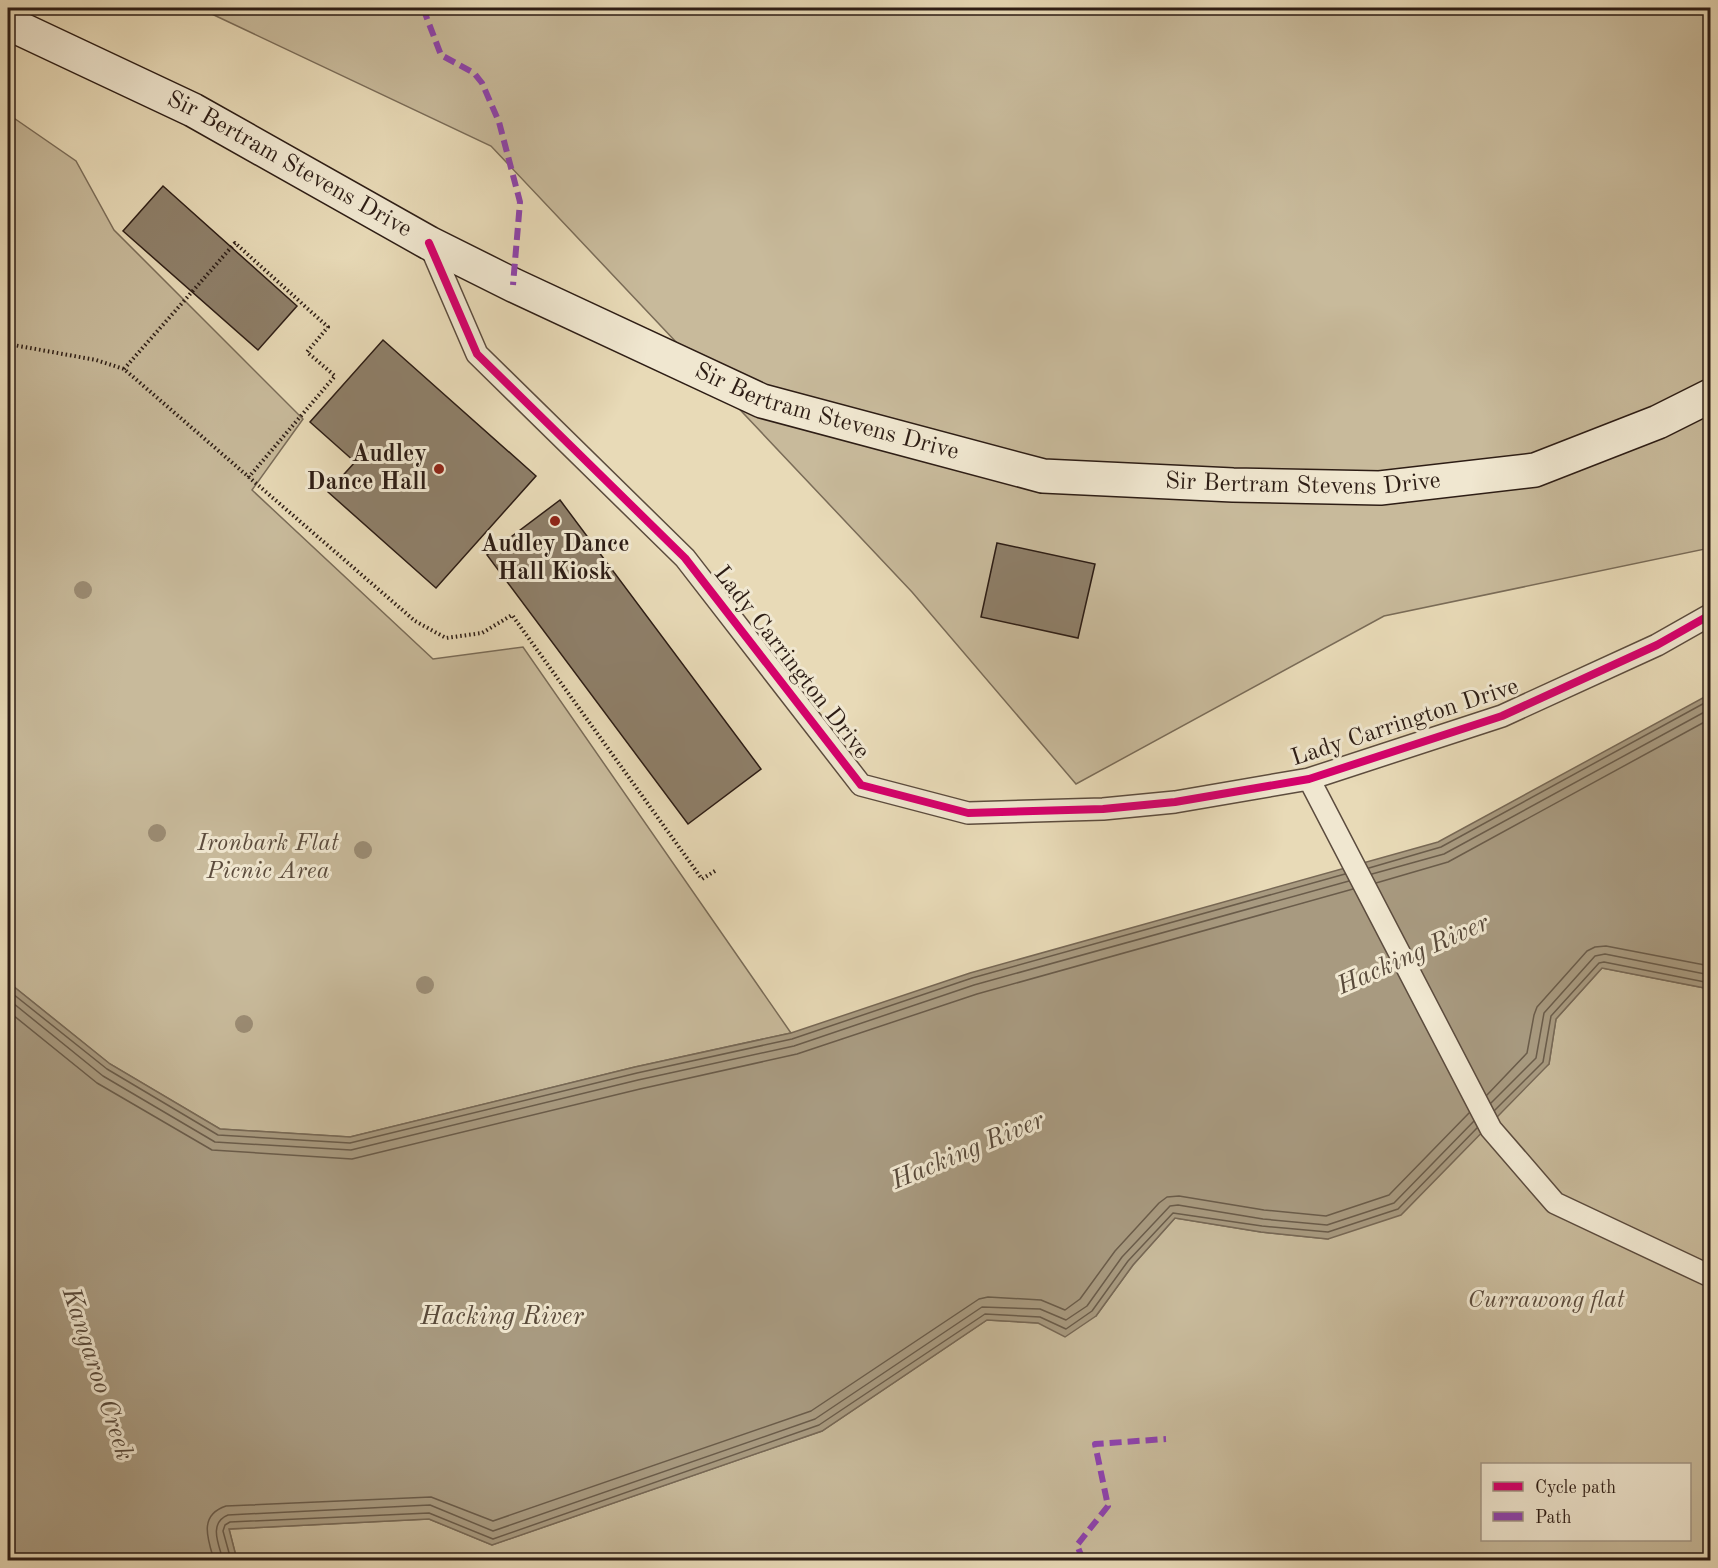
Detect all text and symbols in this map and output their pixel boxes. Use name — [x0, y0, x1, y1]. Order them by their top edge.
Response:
street label: Sir Bertram Stevens Drive — [163, 87, 415, 243]
street label: Sir Bertram Stevens Drive — [691, 359, 961, 465]
place label: Audley Dance Hall — [307, 443, 427, 495]
marker: Audley Dance Hall — [432, 462, 446, 476]
street label: Sir Bertram Stevens Drive — [1164, 469, 1442, 500]
marker: Audley Dance Hall Kiosk — [548, 514, 562, 528]
place label: Audley Dance Hall Kiosk — [480, 533, 630, 585]
street label: Lady Carrington Drive — [708, 562, 874, 764]
street label: Lady Carrington Drive — [1288, 675, 1522, 771]
park label: Ironbark Flat Picnic Area — [196, 832, 339, 884]
water label: Hacking River — [1332, 910, 1494, 1001]
water label: Hacking River — [887, 1107, 1049, 1195]
water label: Kangaroo Creek — [57, 1283, 137, 1464]
park label: Currawong flat — [1467, 1289, 1625, 1313]
water label: Hacking River — [419, 1304, 584, 1330]
legend — [1481, 1463, 1691, 1541]
text: Cycle path — [1535, 1479, 1616, 1497]
text: Path — [1535, 1509, 1572, 1527]

